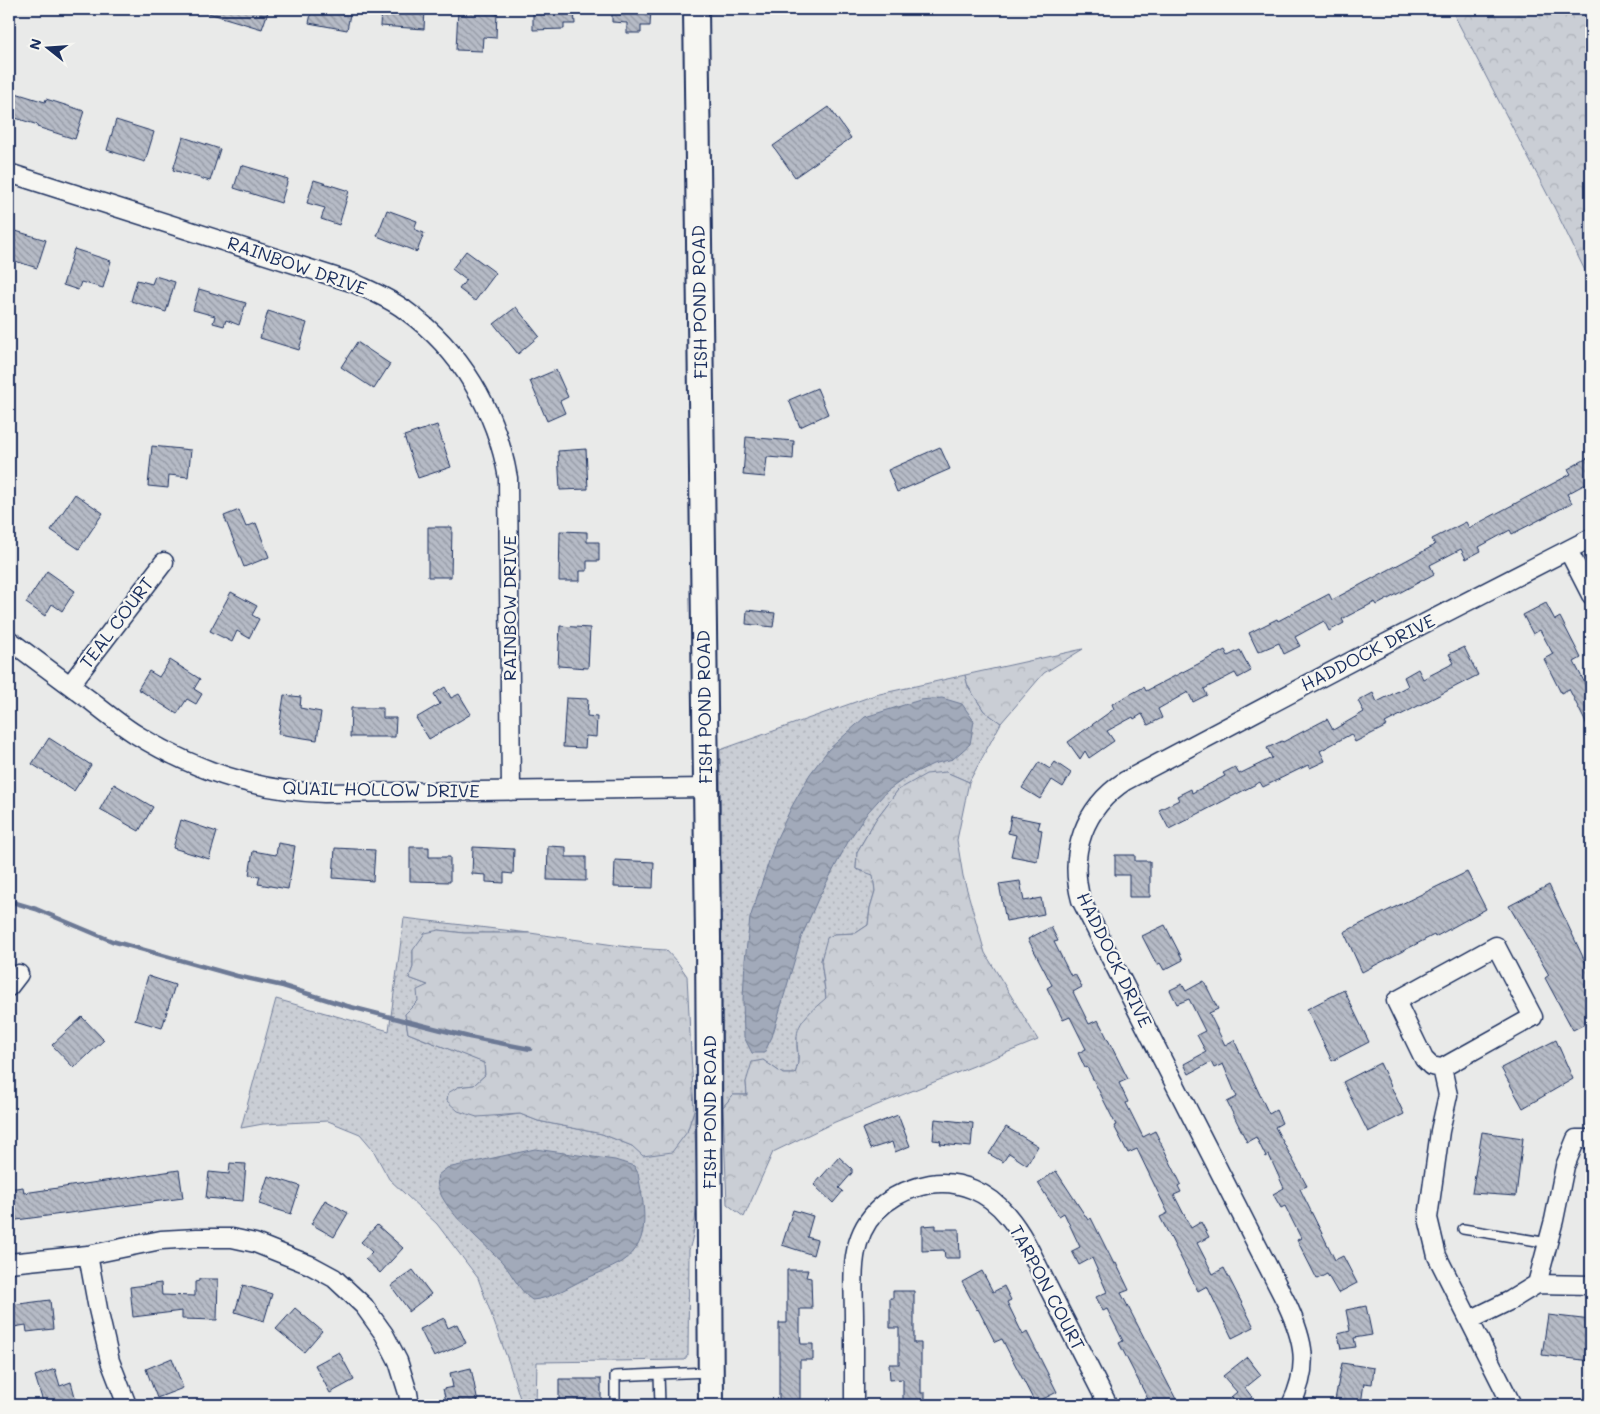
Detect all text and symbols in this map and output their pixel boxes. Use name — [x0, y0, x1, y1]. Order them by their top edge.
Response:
north arrow — [22, 22, 72, 72]
text: N — [24, 36, 46, 52]
street label: FISH POND ROAD — [686, 225, 712, 379]
street label: RAINBOW DRIVE — [224, 230, 370, 300]
street label: RAINBOW DRIVE — [497, 535, 521, 681]
street label: TEAL COURT — [74, 572, 158, 673]
street label: HADDOCK DRIVE — [1296, 608, 1439, 696]
street label: FISH POND ROAD — [691, 630, 717, 784]
street label: QUAIL HOLLOW DRIVE — [282, 775, 480, 803]
street label: HADDOCK DRIVE — [1072, 888, 1158, 1031]
street label: FISH POND ROAD — [697, 1035, 721, 1189]
street label: TARPON COURT — [1005, 1221, 1091, 1355]

